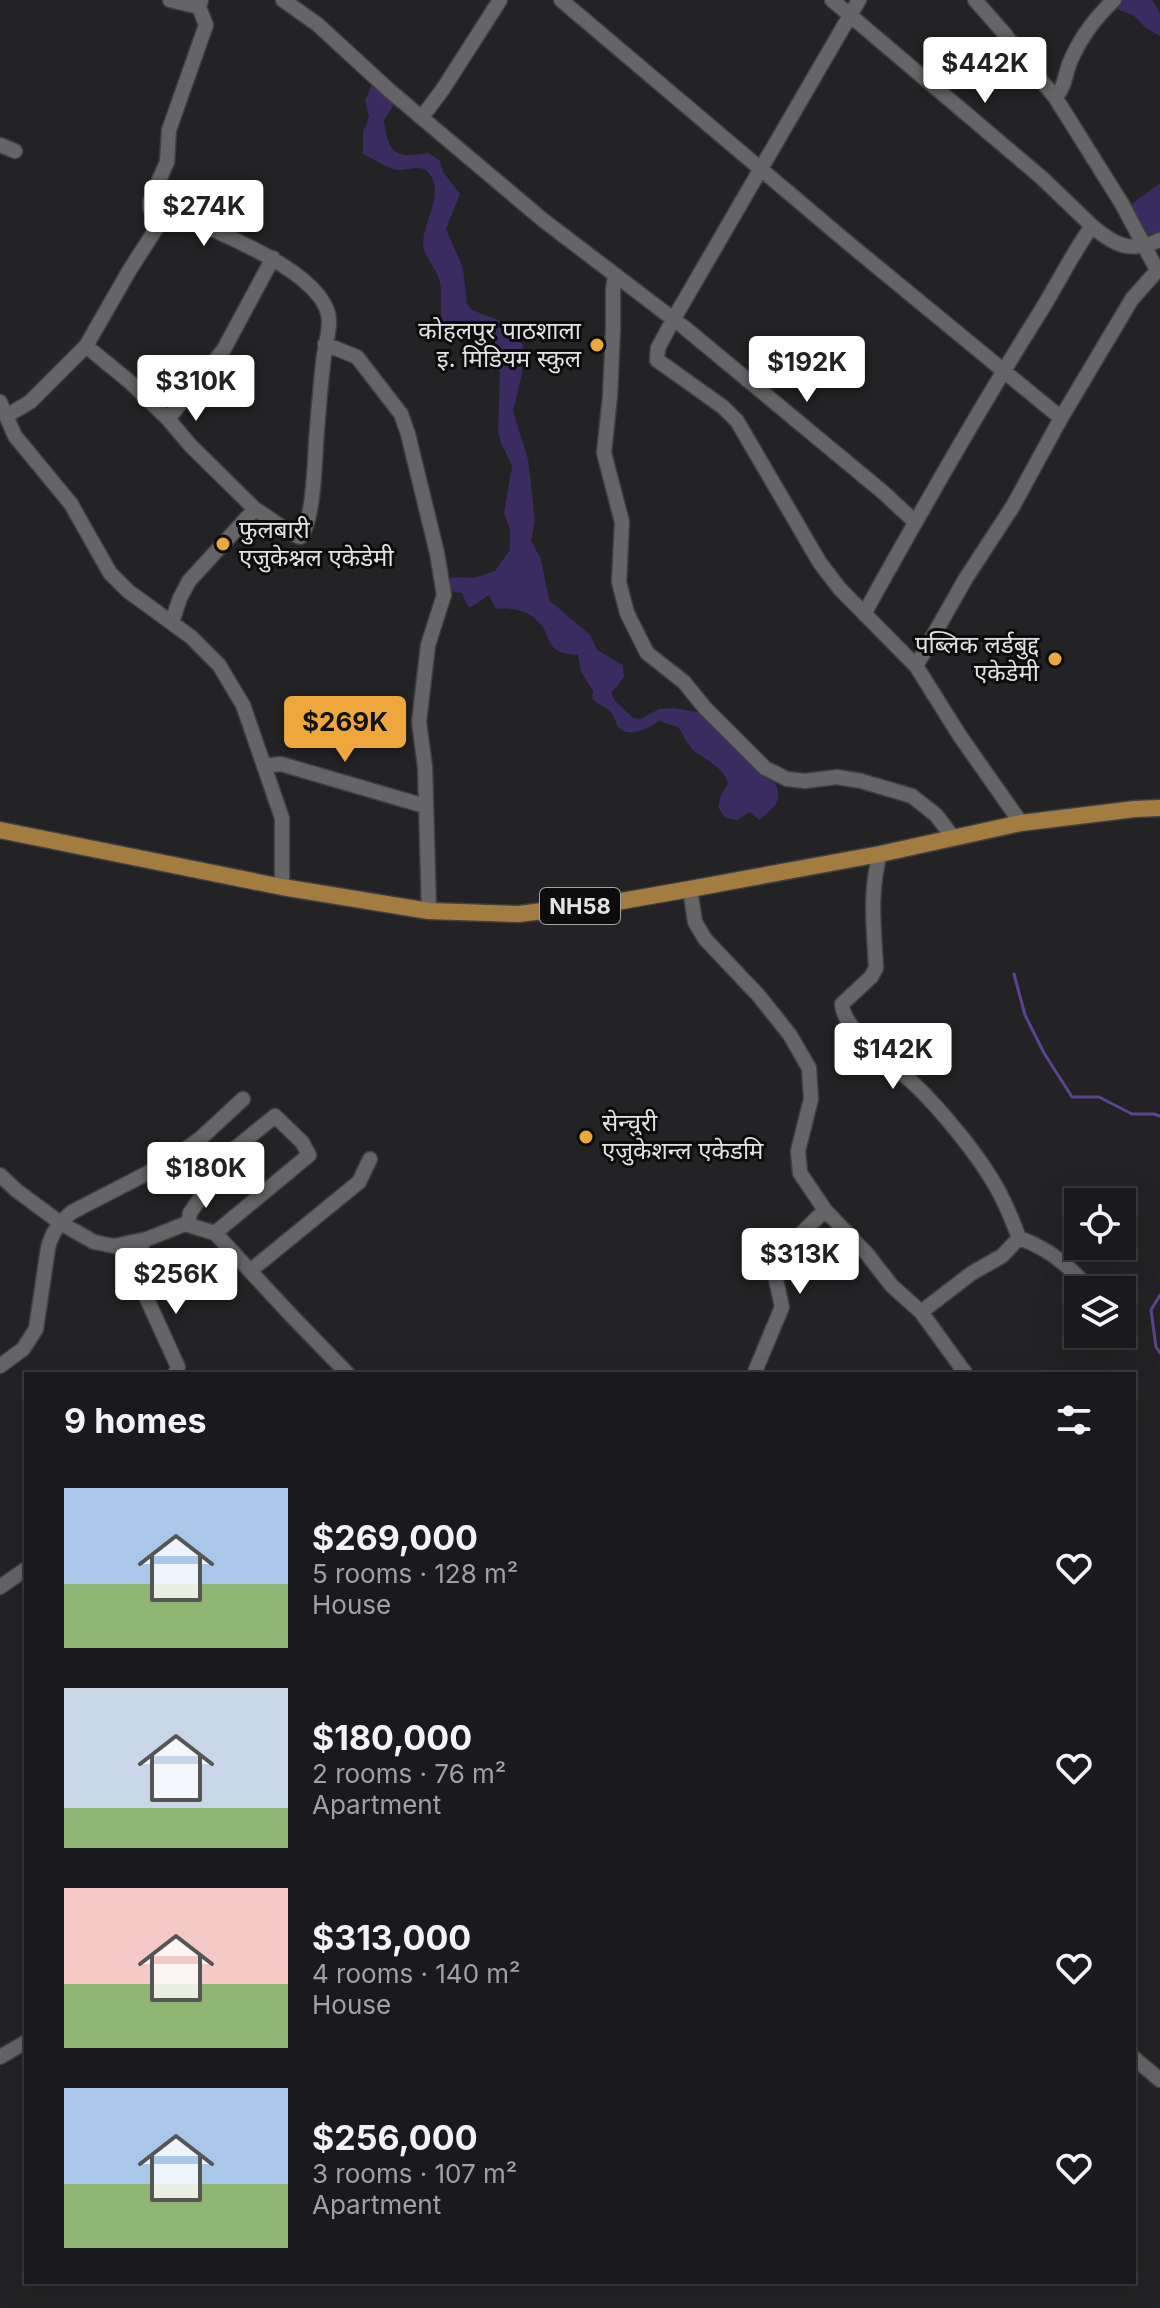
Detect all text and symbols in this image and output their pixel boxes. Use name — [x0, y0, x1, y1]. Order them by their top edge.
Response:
pin: $442K — [929, 37, 1041, 105]
text: $442K — [941, 47, 1029, 78]
pin: $274K — [148, 180, 260, 248]
text: $274K — [162, 190, 246, 221]
place label: कोहलपुर पाठशाला इ. मिडियम स्कुल — [418, 316, 582, 374]
marker: कोहलपुर पाठशाला इ. मिडियम स्कुल — [588, 336, 606, 354]
pin: $192K — [751, 336, 863, 404]
text: $192K — [767, 346, 847, 377]
pin: $310K — [140, 355, 252, 423]
text: $310K — [155, 365, 237, 396]
place label: फुलबारी एजुकेश्नल एकेडेमी — [239, 515, 394, 573]
marker: फुलबारी एजुकेश्नल एकेडेमी — [214, 535, 232, 553]
place label: पब्लिक लर्डबुद्द एकेडेमी — [915, 630, 1040, 687]
marker: पब्लिक लर्डबुद्द एकेडेमी — [1046, 650, 1064, 668]
pin: $269K — [289, 696, 401, 764]
text: $269K — [302, 706, 388, 737]
road number: NH58 — [540, 888, 620, 924]
pin: $142K — [837, 1023, 949, 1091]
text: $142K — [853, 1033, 933, 1064]
place label: सेन्चुरी एजुकेशन्ल एकेडमि — [602, 1108, 764, 1166]
marker: सेन्चुरी एजुकेशन्ल एकेडमि — [577, 1128, 595, 1146]
pin: $180K — [150, 1142, 262, 1210]
text: $180K — [165, 1152, 247, 1183]
map controls — [1064, 1188, 1136, 1348]
button: locate — [1064, 1188, 1136, 1260]
pin: $313K — [744, 1228, 856, 1296]
text: $313K — [760, 1238, 840, 1269]
pin: $256K — [120, 1248, 232, 1316]
text: $256K — [133, 1258, 219, 1289]
button: layers — [1064, 1276, 1136, 1348]
icon: filters — [1052, 1398, 1096, 1442]
text: 9 homes — [64, 1400, 206, 1441]
text: $269,000 — [312, 1517, 478, 1558]
icon: home — [128, 1520, 224, 1616]
icon: heart — [1052, 1546, 1096, 1590]
text: 5 rooms · 128 m² — [312, 1558, 518, 1589]
text: House — [312, 1589, 391, 1620]
text: $180,000 — [312, 1717, 472, 1758]
icon: home — [128, 1720, 224, 1816]
icon: heart — [1052, 1746, 1096, 1790]
text: 2 rooms · 76 m² — [312, 1758, 506, 1789]
text: Apartment — [312, 1789, 441, 1820]
text: $313,000 — [312, 1917, 471, 1958]
icon: home — [128, 1920, 224, 2016]
icon: heart — [1052, 1946, 1096, 1990]
text: 4 rooms · 140 m² — [312, 1958, 521, 1989]
text: House — [312, 1989, 391, 2020]
text: $256,000 — [312, 2117, 478, 2158]
icon: home — [128, 2120, 224, 2216]
icon: heart — [1052, 2146, 1096, 2190]
text: 3 rooms · 107 m² — [312, 2158, 517, 2189]
text: Apartment — [312, 2189, 441, 2220]

